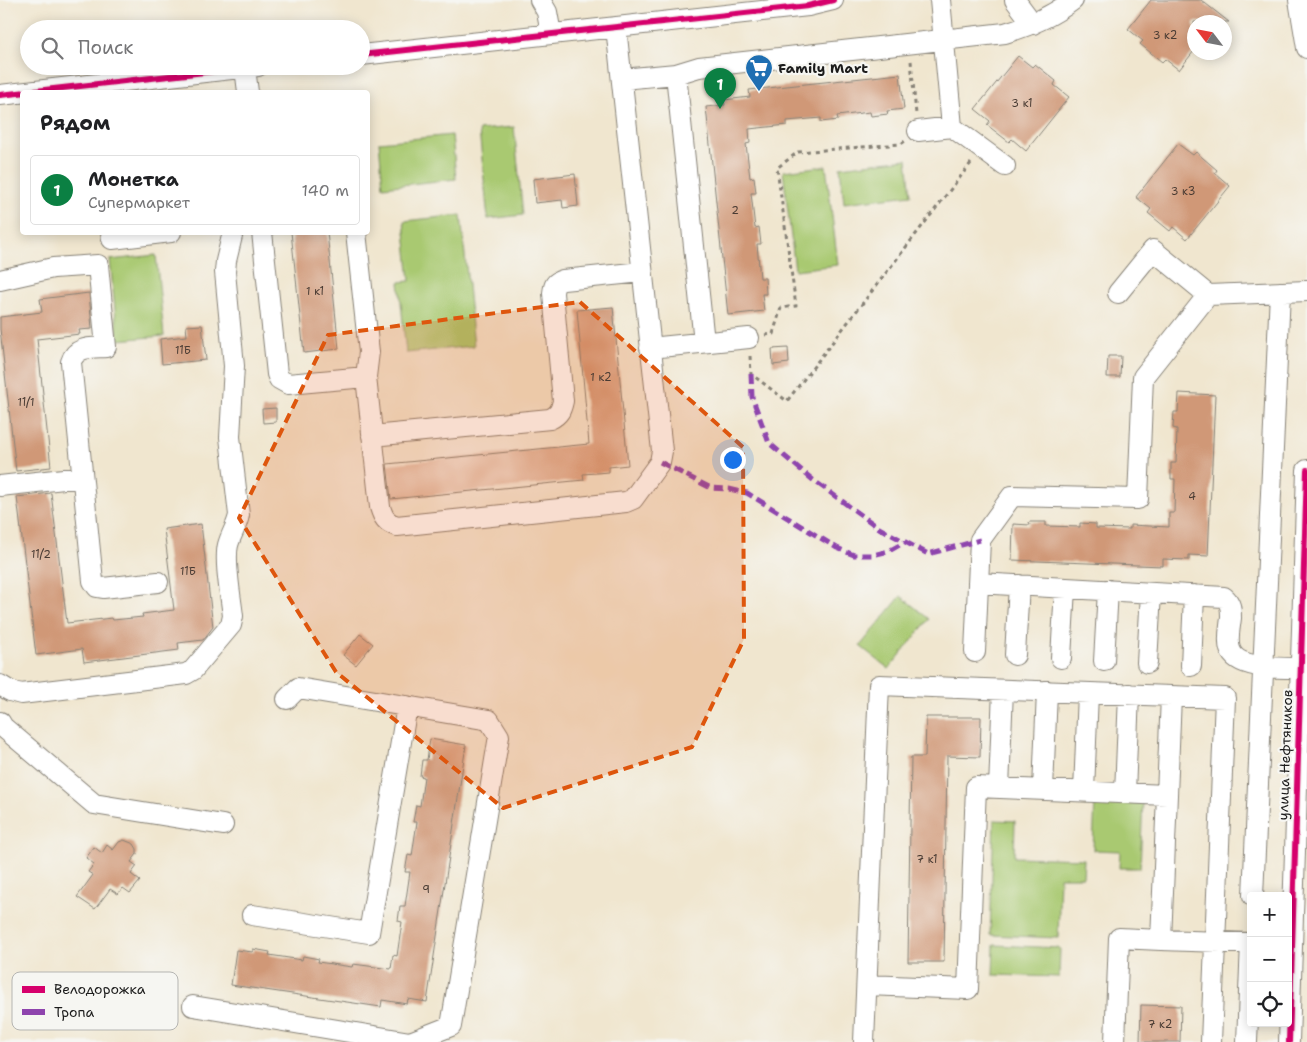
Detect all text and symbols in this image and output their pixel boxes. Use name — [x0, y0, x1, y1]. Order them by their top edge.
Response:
north arrow — [1187, 15, 1232, 60]
search box — [20, 20, 370, 75]
house number: 3 к2 — [1153, 28, 1177, 43]
icon: search — [38, 34, 66, 62]
text: Поиск — [78, 35, 133, 60]
supermarket icon: Family Mart — [744, 53, 774, 92]
place label: Family Mart — [778, 59, 868, 77]
pin: 1 — [704, 68, 736, 109]
house number: 3 к1 — [1011, 96, 1033, 111]
text: Рядом — [40, 109, 110, 137]
text: Монетка — [88, 167, 179, 192]
text: 1 — [53, 180, 61, 201]
text: 140 m — [302, 180, 349, 201]
house number: 3 к3 — [1171, 184, 1195, 199]
text: Супермаркет — [88, 192, 190, 213]
house number: 2 — [731, 203, 739, 218]
house number: 1 к1 — [306, 284, 324, 299]
house number: 11Б — [175, 343, 191, 358]
house number: 1 к2 — [590, 370, 612, 385]
house number: 11/1 — [18, 395, 35, 410]
your location — [720, 447, 746, 473]
house number: 4 — [1188, 489, 1196, 504]
house number: 11/2 — [31, 547, 51, 562]
house number: 11Б — [180, 564, 196, 579]
street label: улица Нефтяников — [1274, 689, 1296, 821]
house number: 7 к1 — [916, 852, 938, 867]
house number: 9 — [422, 882, 430, 897]
map controls — [1247, 892, 1292, 1027]
button: + — [1247, 892, 1292, 937]
button: − — [1247, 937, 1292, 982]
legend — [12, 972, 178, 1030]
text: Велодорожка — [54, 980, 146, 998]
button: locate — [1247, 982, 1292, 1027]
text: Тропа — [54, 1003, 95, 1021]
house number: 7 к2 — [1148, 1017, 1172, 1032]

